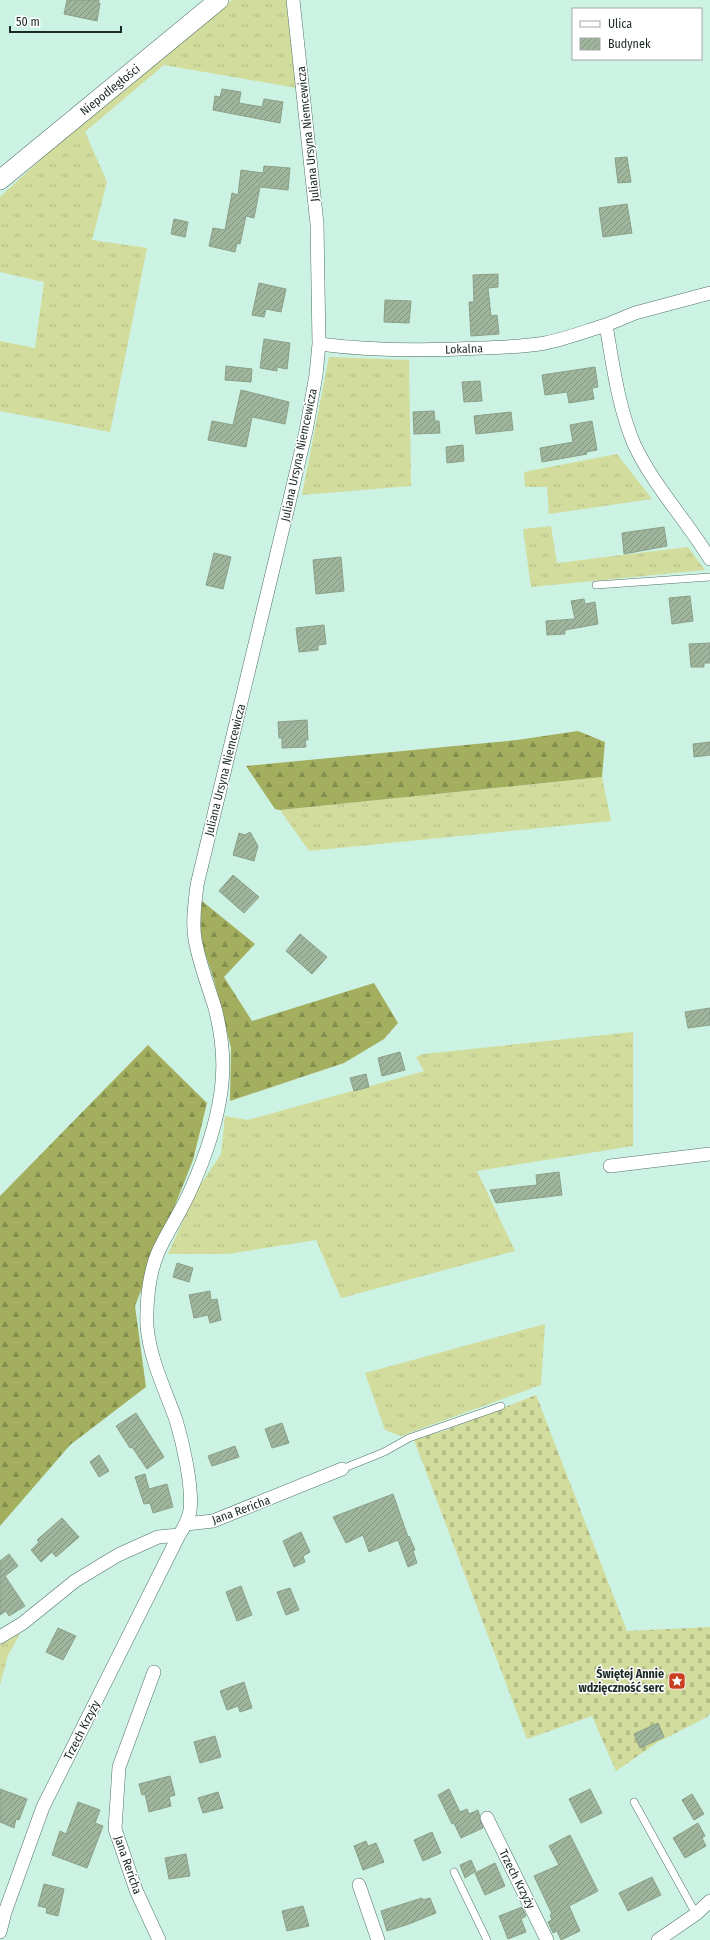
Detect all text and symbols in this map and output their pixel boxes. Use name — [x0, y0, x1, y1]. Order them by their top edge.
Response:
scale bar — [10, 8, 121, 34]
legend — [572, 8, 702, 60]
text: 50 m — [16, 15, 40, 29]
text: Ulica — [608, 17, 632, 31]
text: Budynek — [608, 37, 651, 51]
street label: Niepodległości — [77, 62, 143, 118]
street label: Juliana Ursyna Niemcewicza — [294, 66, 322, 202]
street label: Lokalna — [445, 341, 483, 357]
street label: Juliana Ursyna Niemcewicza — [278, 387, 320, 523]
street label: Juliana Ursyna Niemcewicza — [202, 702, 248, 838]
street label: Jana Rericha — [210, 1493, 272, 1527]
place label: Świętej Annie wdzięczność serc — [578, 1665, 665, 1695]
place icon: Świętej Annie wdzięczność serc — [667, 1671, 687, 1691]
street label: Trzech Krzyży — [61, 1697, 103, 1762]
street label: Jana Rericha — [111, 1834, 145, 1896]
street label: Trzech Krzyży — [496, 1847, 538, 1912]

